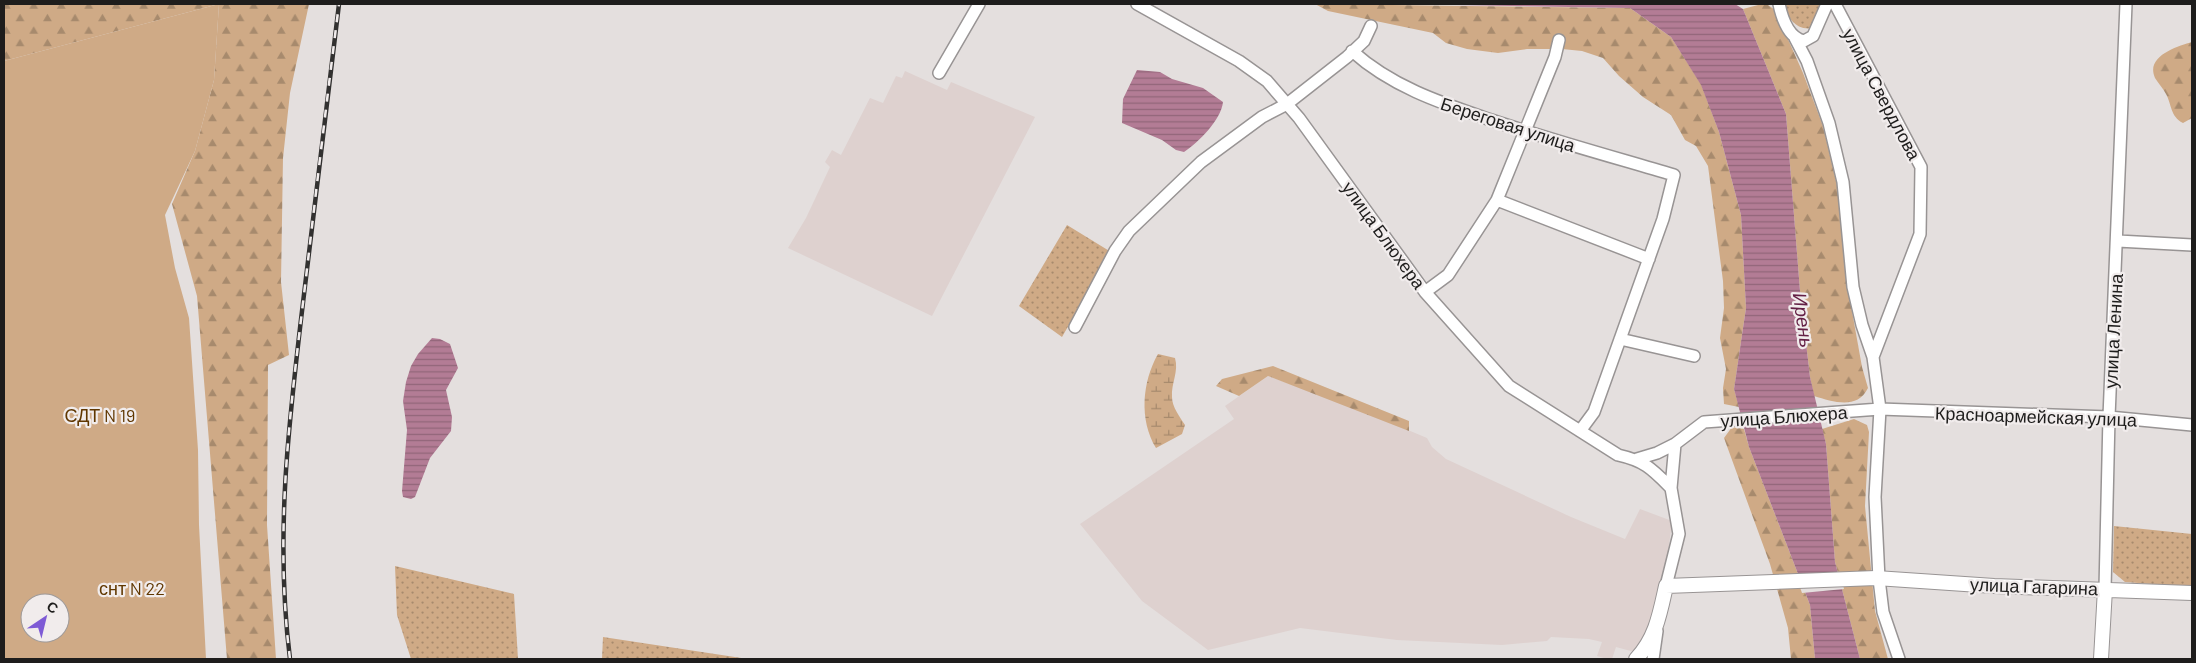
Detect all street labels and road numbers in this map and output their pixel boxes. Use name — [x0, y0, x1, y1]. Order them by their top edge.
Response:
street label: улица Свердлова — [1838, 25, 1926, 164]
street label: Береговая улица — [1438, 92, 1579, 156]
street label: улица Блюхера — [1338, 177, 1431, 294]
street label: улица Ленина — [2099, 272, 2127, 389]
street label: улица Блюхера — [1720, 401, 1849, 431]
street label: Красноармейская улица — [1935, 401, 2138, 431]
street label: улица Гагарина — [1970, 573, 2099, 599]

